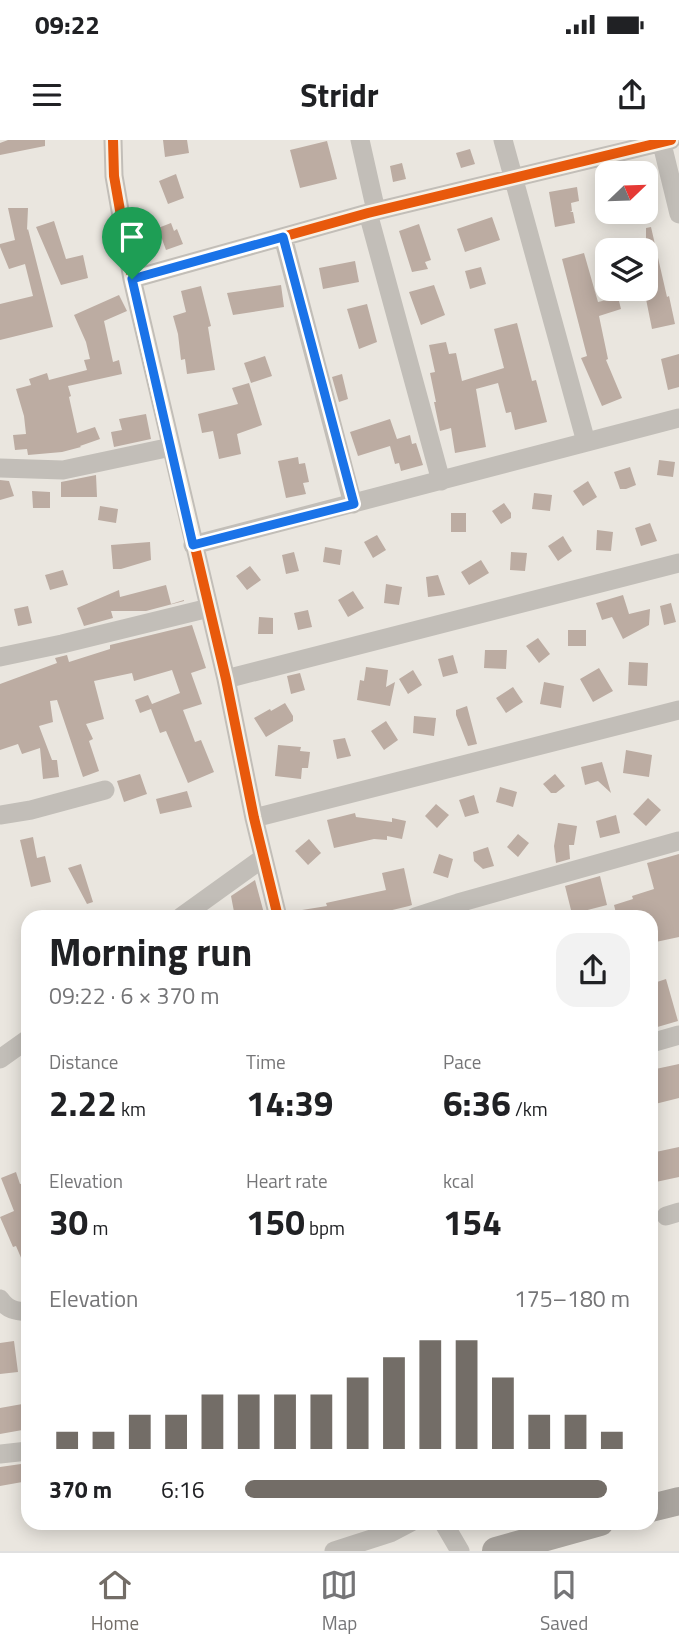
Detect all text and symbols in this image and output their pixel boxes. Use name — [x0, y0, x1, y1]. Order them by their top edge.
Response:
text: 09:22 — [35, 5, 100, 44]
text: Stridr — [300, 71, 379, 119]
icon: menu — [28, 76, 66, 114]
icon: share — [613, 76, 651, 114]
north arrow — [595, 161, 658, 224]
map controls — [595, 161, 658, 301]
pin — [102, 207, 162, 279]
icon: arrive — [113, 218, 151, 256]
button: layers — [595, 238, 658, 301]
text: Morning run — [49, 923, 252, 981]
button: share — [556, 933, 630, 1007]
text: 09:22 · 6 × 370 m — [49, 978, 219, 1013]
text: Distance — [49, 1047, 118, 1076]
text: Time — [246, 1047, 286, 1076]
text: Pace — [443, 1047, 481, 1076]
text: 2.22 — [49, 1076, 117, 1130]
text: 14:39 — [246, 1076, 333, 1130]
text: 6:36 — [443, 1076, 511, 1130]
text: km — [117, 1094, 146, 1123]
text: /km — [511, 1094, 548, 1123]
text: Elevation — [49, 1166, 123, 1195]
text: Heart rate — [246, 1166, 328, 1195]
text: kcal — [443, 1166, 474, 1195]
text: 30 — [49, 1195, 88, 1249]
text: 150 — [246, 1195, 305, 1249]
text: 154 — [443, 1195, 502, 1249]
text: m — [88, 1213, 108, 1242]
text: bpm — [305, 1213, 345, 1242]
text: Elevation — [49, 1281, 138, 1316]
text: 175–180 m — [514, 1281, 630, 1316]
text: 370 m — [49, 1472, 112, 1507]
text: 6:16 — [161, 1472, 205, 1507]
tab: Home — [91, 1566, 139, 1637]
tab: Map — [320, 1566, 358, 1637]
tab: Saved — [540, 1566, 588, 1637]

